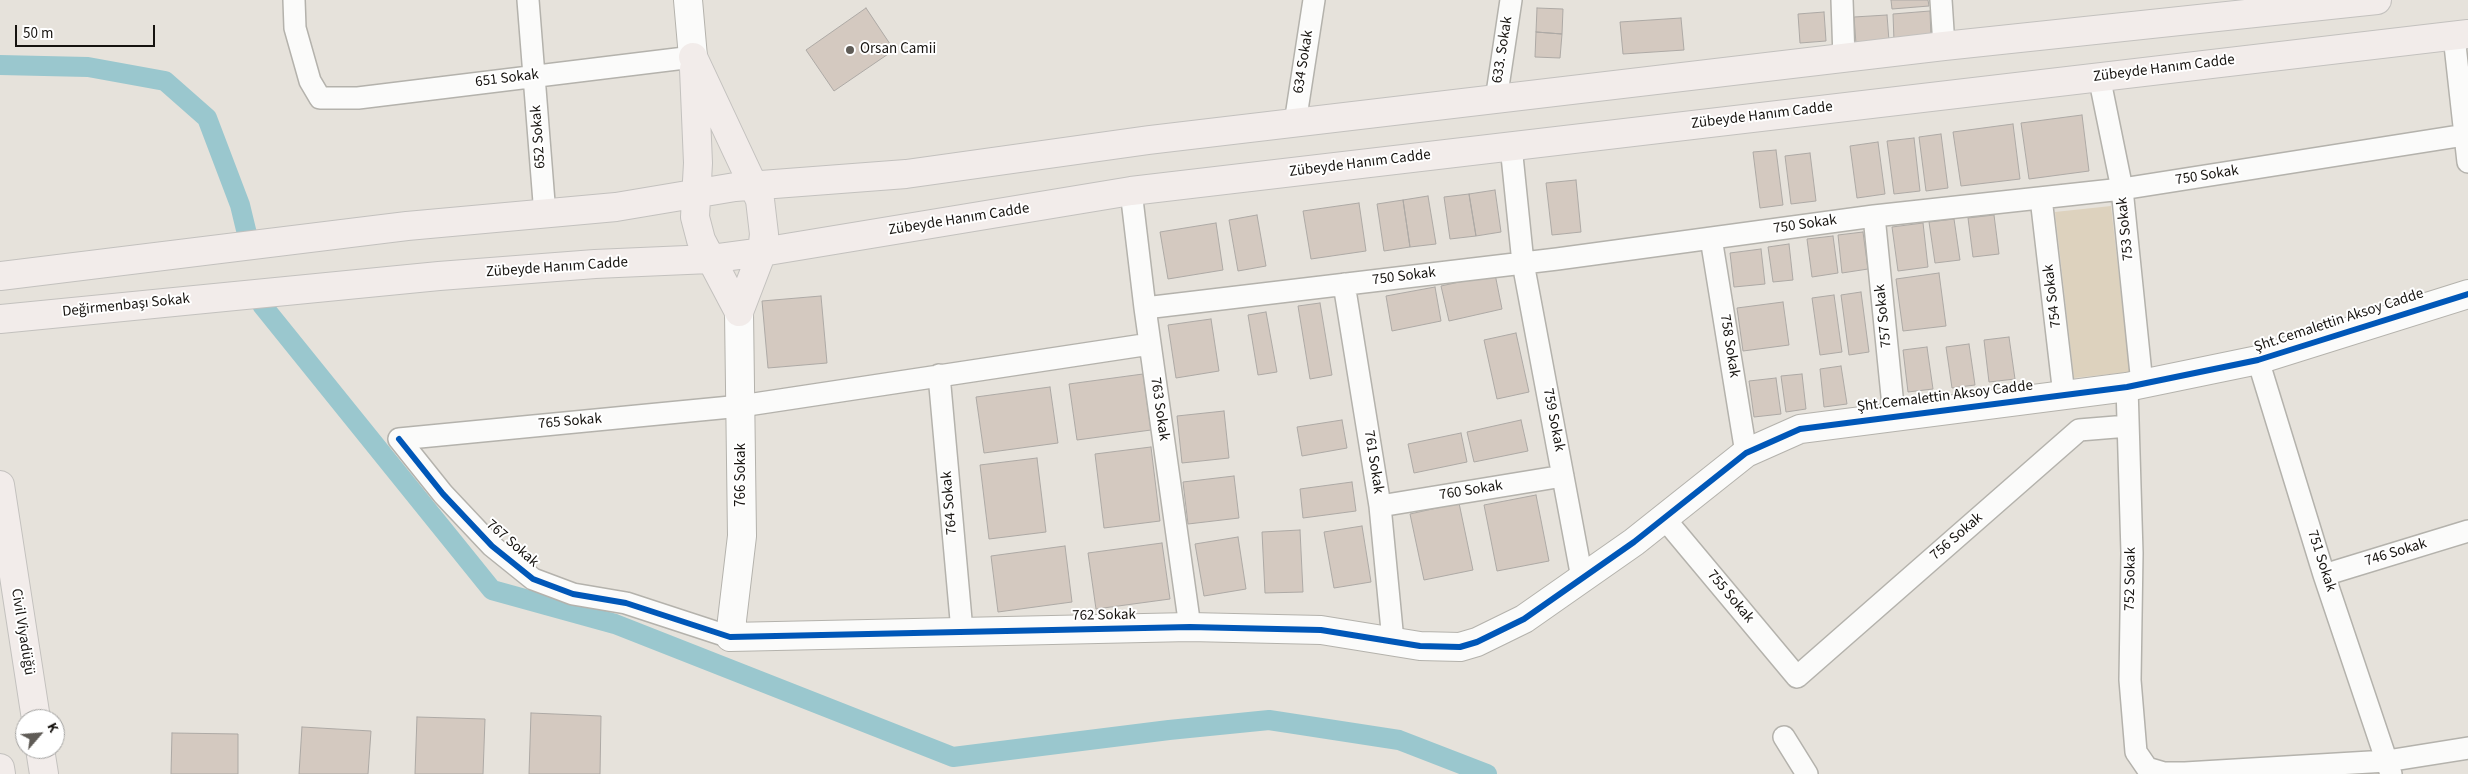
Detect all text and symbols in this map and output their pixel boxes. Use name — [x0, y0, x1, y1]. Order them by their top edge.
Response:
scale bar — [18, 15, 158, 47]
street label: 633. Sokak — [1489, 15, 1517, 85]
text: 50 m — [23, 23, 53, 44]
street label: 634 Sokak — [1290, 29, 1318, 95]
place label: Orsan Camii — [860, 41, 936, 59]
marker: Orsan Camii — [844, 44, 856, 56]
street label: Zübeyde Hanım Cadde — [2092, 51, 2236, 87]
street label: 651 Sokak — [474, 66, 540, 92]
street label: Zübeyde Hanım Cadde — [1690, 98, 1834, 134]
street label: 652 Sokak — [528, 105, 550, 169]
street label: Zübeyde Hanım Cadde — [1288, 146, 1432, 182]
street label: 750 Sokak — [2174, 162, 2240, 190]
street label: 753 Sokak — [2114, 196, 2138, 262]
street label: Zübeyde Hanım Cadde — [887, 200, 1031, 240]
street label: 750 Sokak — [1772, 212, 1838, 238]
street label: Zübeyde Hanım Cadde — [485, 254, 629, 282]
street label: 754 Sokak — [2040, 263, 2066, 329]
street label: 750 Sokak — [1371, 264, 1437, 290]
street label: 757 Sokak — [1872, 283, 1896, 349]
street label: Şht.Cemalettin Aksoy Cadde — [2252, 285, 2426, 357]
street label: Değirmenbaşı Sokak — [61, 290, 191, 322]
street label: 758 Sokak — [1715, 313, 1743, 379]
street label: 763 Sokak — [1146, 376, 1172, 442]
street label: Şht.Cemalettin Aksoy Cadde — [1856, 377, 2034, 417]
street label: 759 Sokak — [1538, 387, 1568, 453]
street label: 765 Sokak — [537, 410, 603, 434]
street label: 761 Sokak — [1359, 429, 1387, 495]
street label: 766 Sokak — [733, 443, 751, 507]
street label: 764 Sokak — [938, 470, 962, 536]
street label: 760 Sokak — [1438, 477, 1504, 505]
street label: 756 Sokak — [1927, 509, 1987, 565]
street label: 767 Sokak — [482, 516, 542, 572]
street label: 751 Sokak — [2303, 528, 2339, 594]
street label: 746 Sokak — [2363, 535, 2429, 571]
street label: 752 Sokak — [2121, 547, 2141, 611]
street label: 755 Sokak — [1703, 567, 1757, 627]
street label: Civil Viyadüğü — [6, 587, 38, 677]
street label: 762 Sokak — [1072, 606, 1136, 626]
north arrow — [15, 709, 65, 759]
text: K — [42, 719, 63, 736]

